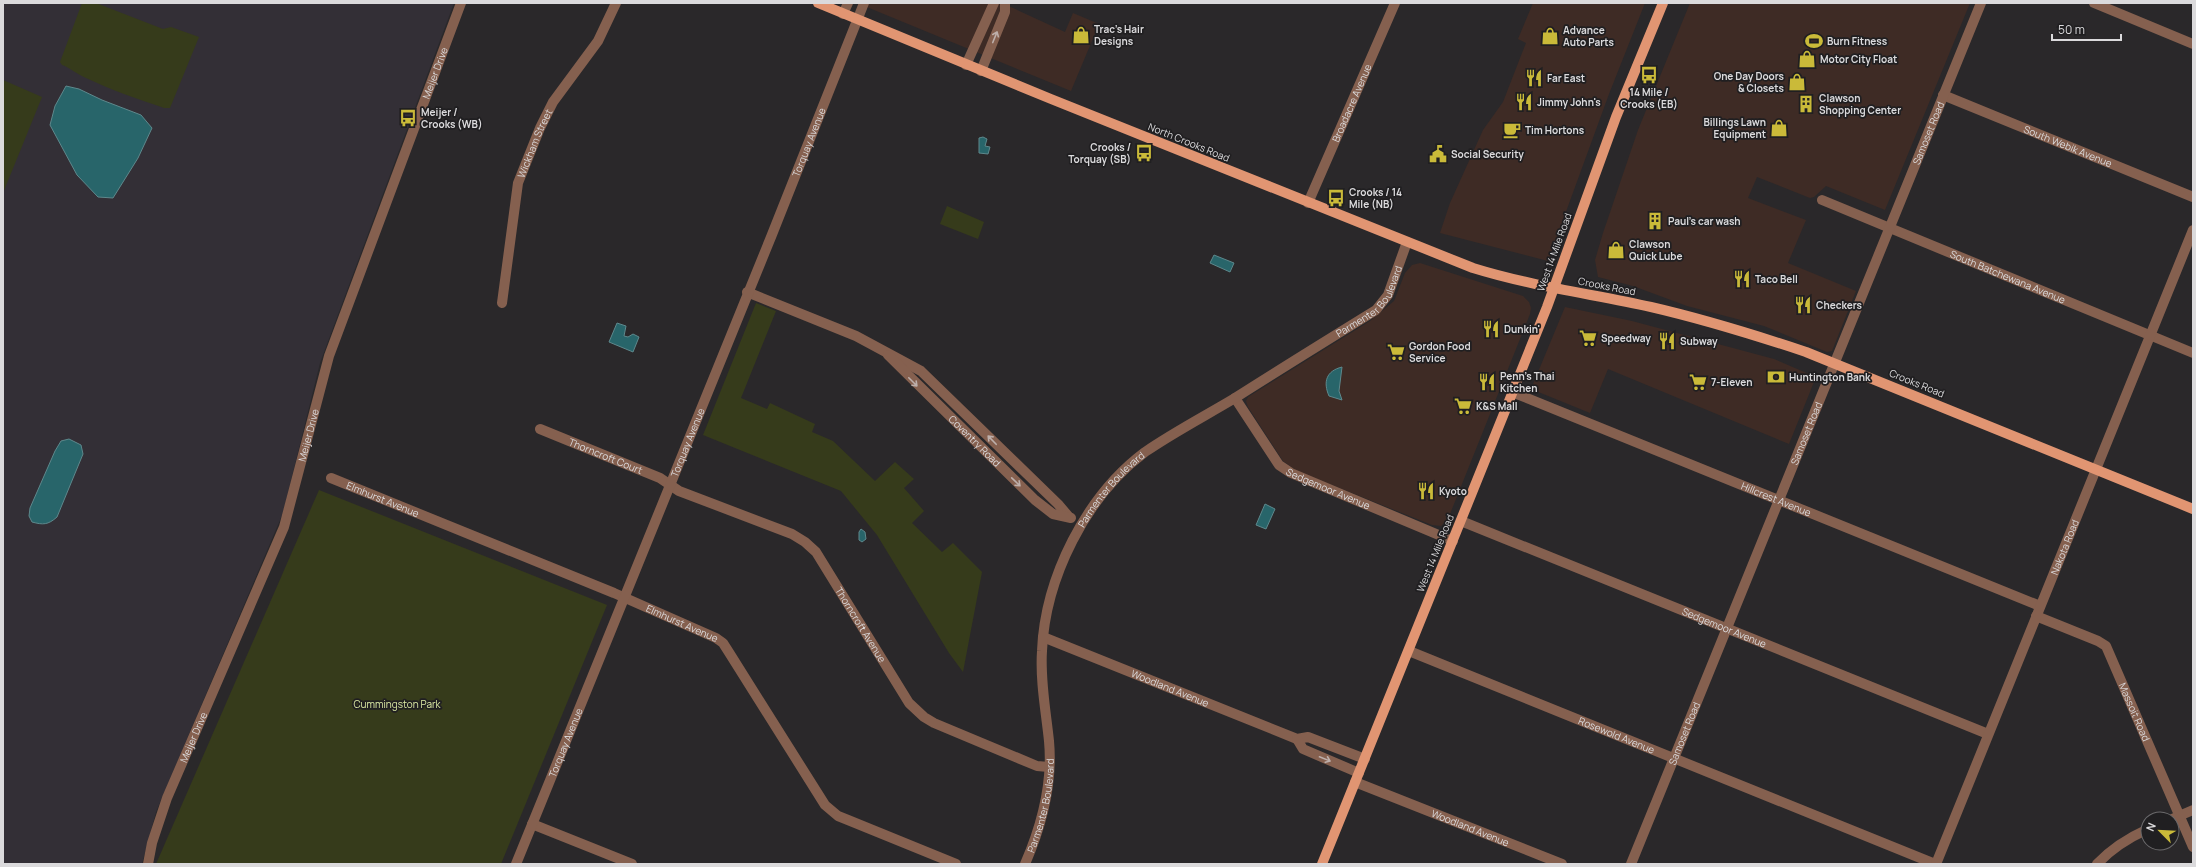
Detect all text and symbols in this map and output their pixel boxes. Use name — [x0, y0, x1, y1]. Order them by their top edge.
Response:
scale bar — [2052, 16, 2121, 42]
text: 50 m — [2058, 21, 2085, 38]
place label: Trac's Hair Designs — [1094, 22, 1144, 48]
place label: Advance Auto Parts — [1563, 23, 1615, 49]
shop icon: Trac's Hair Designs — [1071, 25, 1091, 45]
shop icon: Advance Auto Parts — [1540, 26, 1560, 46]
sports icon: Burn Fitness — [1804, 31, 1824, 51]
one-way arrow — [992, 32, 1000, 44]
place label: Burn Fitness — [1827, 34, 1888, 48]
street label: Meijer Drive — [419, 45, 451, 101]
shop icon: Motor City Float — [1797, 49, 1817, 69]
place label: Motor City Float — [1820, 52, 1897, 66]
street label: Broadacre Avenue — [1328, 62, 1375, 144]
bus stop icon: 14 Mile / Crooks (EB) — [1639, 65, 1659, 85]
restaurant icon: Far East — [1524, 68, 1544, 88]
place label: One Day Doors & Closets — [1714, 69, 1785, 95]
place label: Far East — [1547, 71, 1585, 85]
shop icon: One Day Doors & Closets — [1787, 72, 1807, 92]
place label: 14 Mile / Crooks (EB) — [1620, 85, 1678, 111]
place label: Clawson Shopping Center — [1819, 91, 1901, 117]
restaurant icon: Jimmy John's — [1514, 92, 1534, 112]
building icon: Clawson Shopping Center — [1796, 94, 1816, 114]
place label: Jimmy John's — [1537, 95, 1601, 109]
street label: Samoset Road — [1909, 99, 1947, 167]
place label: Meijer / Crooks (WB) — [421, 105, 482, 131]
street label: Torquay Avenue — [789, 105, 829, 179]
street label: Wickham Street — [514, 107, 555, 180]
bus stop icon: Meijer / Crooks (WB) — [398, 108, 418, 128]
place label: Billings Lawn Equipment — [1703, 115, 1766, 141]
shop icon: Billings Lawn Equipment — [1769, 118, 1789, 138]
street label: North Crooks Road — [1146, 119, 1232, 165]
cafe icon: Tim Hortons — [1502, 120, 1522, 140]
street label: South Webik Avenue — [2022, 122, 2114, 170]
place label: Tim Hortons — [1525, 123, 1585, 137]
place label: Crooks / Torquay (SB) — [1068, 140, 1131, 166]
bus stop icon: Crooks / Torquay (SB) — [1134, 143, 1154, 163]
public building icon: Social Security — [1428, 144, 1448, 164]
place label: Social Security — [1451, 147, 1524, 161]
place label: Crooks / 14 Mile (NB) — [1349, 185, 1402, 211]
bus stop icon: Crooks / 14 Mile (NB) — [1326, 188, 1346, 208]
street label: West 14 Mile Road — [1533, 211, 1575, 293]
building icon: Paul's car wash — [1645, 211, 1665, 231]
place label: Paul's car wash — [1668, 214, 1741, 228]
place label: Clawson Quick Lube — [1629, 237, 1682, 263]
shop icon: Clawson Quick Lube — [1606, 240, 1626, 260]
street label: South Batchewana Avenue — [1948, 247, 2068, 307]
street label: Parmenter Boulevard — [1333, 264, 1405, 340]
restaurant icon: Taco Bell — [1732, 269, 1752, 289]
place label: Taco Bell — [1755, 272, 1798, 286]
street label: Crooks Road — [1577, 274, 1637, 298]
restaurant icon: Checkers — [1793, 295, 1813, 315]
place label: Checkers — [1816, 298, 1863, 312]
restaurant icon: Dunkin' — [1481, 319, 1501, 339]
place label: Dunkin' — [1504, 322, 1540, 336]
supermarket icon: Speedway — [1578, 328, 1598, 348]
place label: Speedway — [1601, 331, 1651, 345]
restaurant icon: Subway — [1657, 331, 1677, 351]
place label: Subway — [1680, 334, 1718, 348]
place label: Gordon Food Service — [1409, 339, 1471, 365]
supermarket icon: Gordon Food Service — [1386, 342, 1406, 362]
street label: Crooks Road — [1887, 366, 1947, 400]
bank icon: Huntington Bank — [1766, 367, 1786, 387]
place label: Penn's Thai Kitchen — [1500, 369, 1555, 395]
place label: Huntington Bank — [1789, 370, 1871, 384]
restaurant icon: Penn's Thai Kitchen — [1477, 372, 1497, 392]
supermarket icon: 7-Eleven — [1688, 372, 1708, 392]
place label: 7-Eleven — [1711, 375, 1752, 389]
one-way arrow — [908, 377, 918, 387]
supermarket icon: K&S Mall — [1453, 396, 1473, 416]
place label: K&S Mall — [1476, 399, 1518, 413]
street label: Samoset Road — [1787, 400, 1825, 467]
street label: Torquay Avenue — [667, 406, 708, 479]
street label: Meijer Drive — [295, 407, 322, 463]
street label: Coventry Road — [946, 412, 1004, 470]
street label: Thorncroft Court — [567, 435, 645, 477]
one-way arrow — [987, 435, 997, 445]
street label: Parmenter Boulevard — [1074, 448, 1147, 530]
street label: Sedgemoor Avenue — [1283, 465, 1373, 513]
one-way arrow — [1011, 477, 1021, 487]
street label: Elmhurst Avenue — [344, 478, 422, 520]
street label: Hillcrest Avenue — [1739, 479, 1813, 520]
restaurant icon: Kyoto — [1416, 481, 1436, 501]
place label: Kyoto — [1439, 484, 1467, 498]
street label: West 14 Mile Road — [1413, 512, 1457, 594]
street label: Nakota Road — [2047, 517, 2082, 577]
street label: Thorncroft Avenue — [832, 584, 889, 665]
street label: Elmhurst Avenue — [644, 601, 721, 645]
street label: Sedgemoor Avenue — [1680, 604, 1769, 651]
street label: Woodland Avenue — [1129, 666, 1211, 710]
street label: Massoit Road — [2116, 680, 2153, 743]
park label: Cummingston Park — [353, 697, 442, 711]
street label: Samoset Road — [1665, 700, 1703, 767]
street label: Torquay Avenue — [545, 706, 586, 779]
street label: Meijer Drive — [176, 710, 210, 765]
street label: Rosewold Avenue — [1576, 713, 1657, 757]
one-way arrow — [1319, 755, 1331, 763]
street label: Parmenter Boulevard — [1023, 758, 1057, 855]
street label: Woodland Avenue — [1429, 806, 1511, 849]
north arrow — [2140, 811, 2180, 851]
text: N — [2142, 820, 2159, 833]

